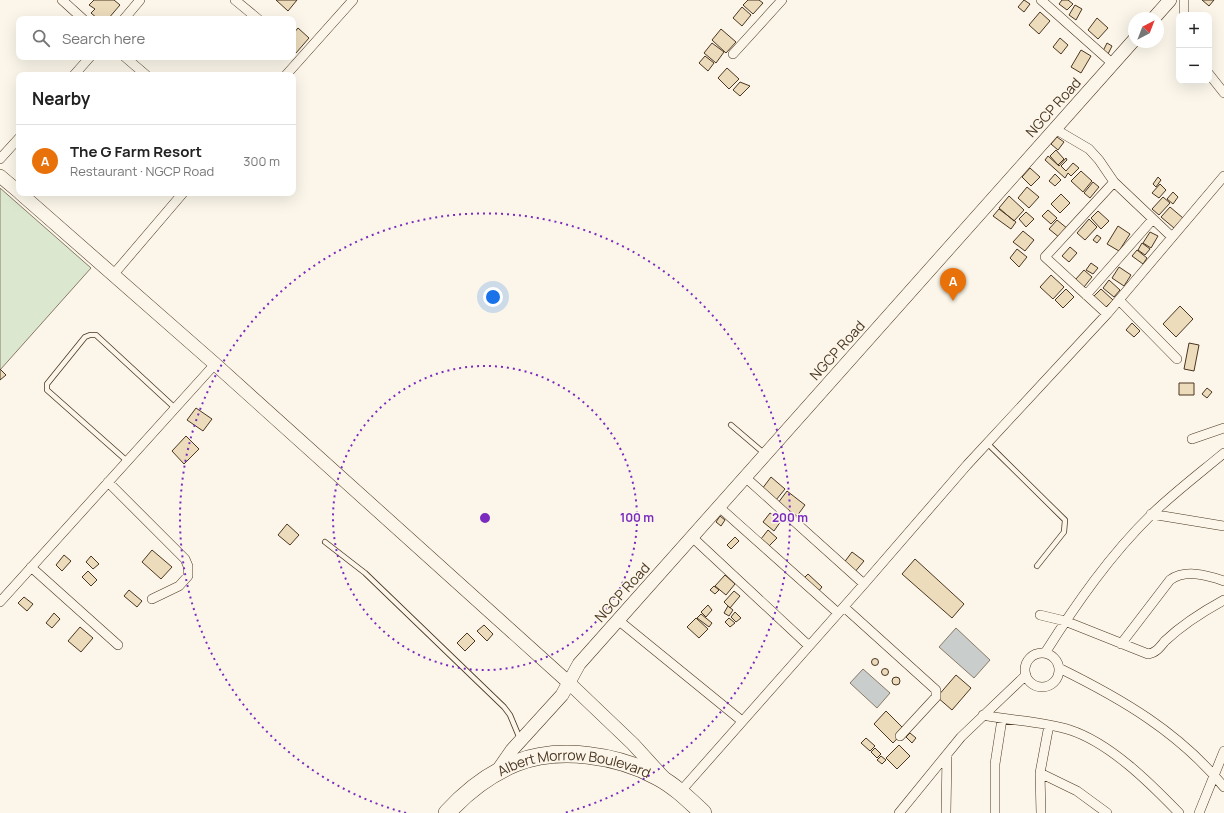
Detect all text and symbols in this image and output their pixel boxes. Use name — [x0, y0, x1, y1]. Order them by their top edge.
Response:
north arrow — [1128, 12, 1164, 48]
map controls — [1176, 12, 1212, 84]
button: + — [1176, 12, 1212, 48]
search box — [16, 16, 296, 60]
icon: search — [30, 27, 52, 49]
text: Search here — [62, 28, 145, 49]
button: − — [1176, 48, 1212, 84]
street label: NGCP Road — [1021, 73, 1085, 141]
text: Nearby — [32, 87, 90, 110]
text: The G Farm Resort — [70, 141, 202, 162]
text: A — [41, 152, 49, 170]
text: 300 m — [243, 152, 280, 170]
text: Restaurant · NGCP Road — [70, 162, 214, 180]
pin: A — [940, 268, 966, 301]
your location — [483, 287, 503, 307]
street label: NGCP Road — [805, 316, 869, 384]
text: 100 m — [620, 509, 654, 526]
text: 200 m — [772, 509, 808, 526]
centre of rings — [478, 511, 492, 525]
street label: NGCP Road — [590, 558, 654, 626]
text: Albert Morrow Boulevard — [494, 745, 654, 782]
street label: Albert Morrow Boulevard — [496, 768, 654, 784]

